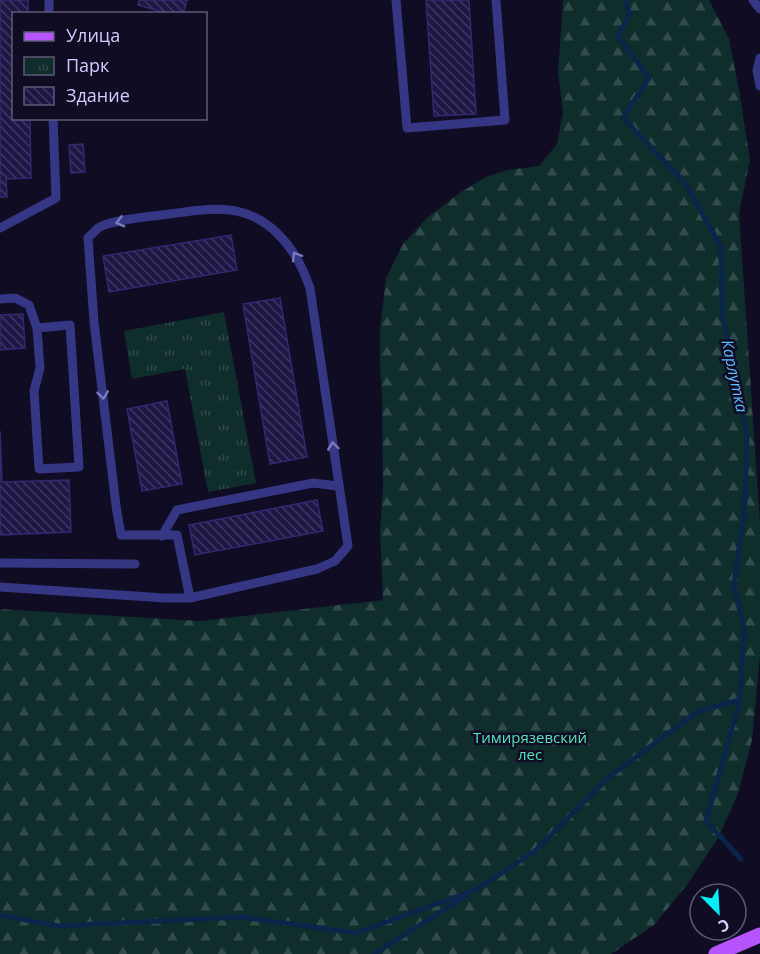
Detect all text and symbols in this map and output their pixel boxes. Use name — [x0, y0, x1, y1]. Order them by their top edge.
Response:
legend — [12, 12, 207, 120]
text: Улица — [66, 23, 120, 47]
text: Парк — [66, 53, 110, 77]
text: Здание — [66, 83, 130, 107]
one-way arrow — [115, 215, 125, 228]
one-way arrow — [292, 252, 303, 262]
water label: Карлутка — [717, 338, 753, 414]
one-way arrow — [96, 391, 109, 400]
one-way arrow — [327, 442, 339, 451]
park label: Тимирязевский лес — [473, 727, 587, 764]
north arrow — [688, 882, 748, 942]
text: С — [715, 914, 733, 938]

